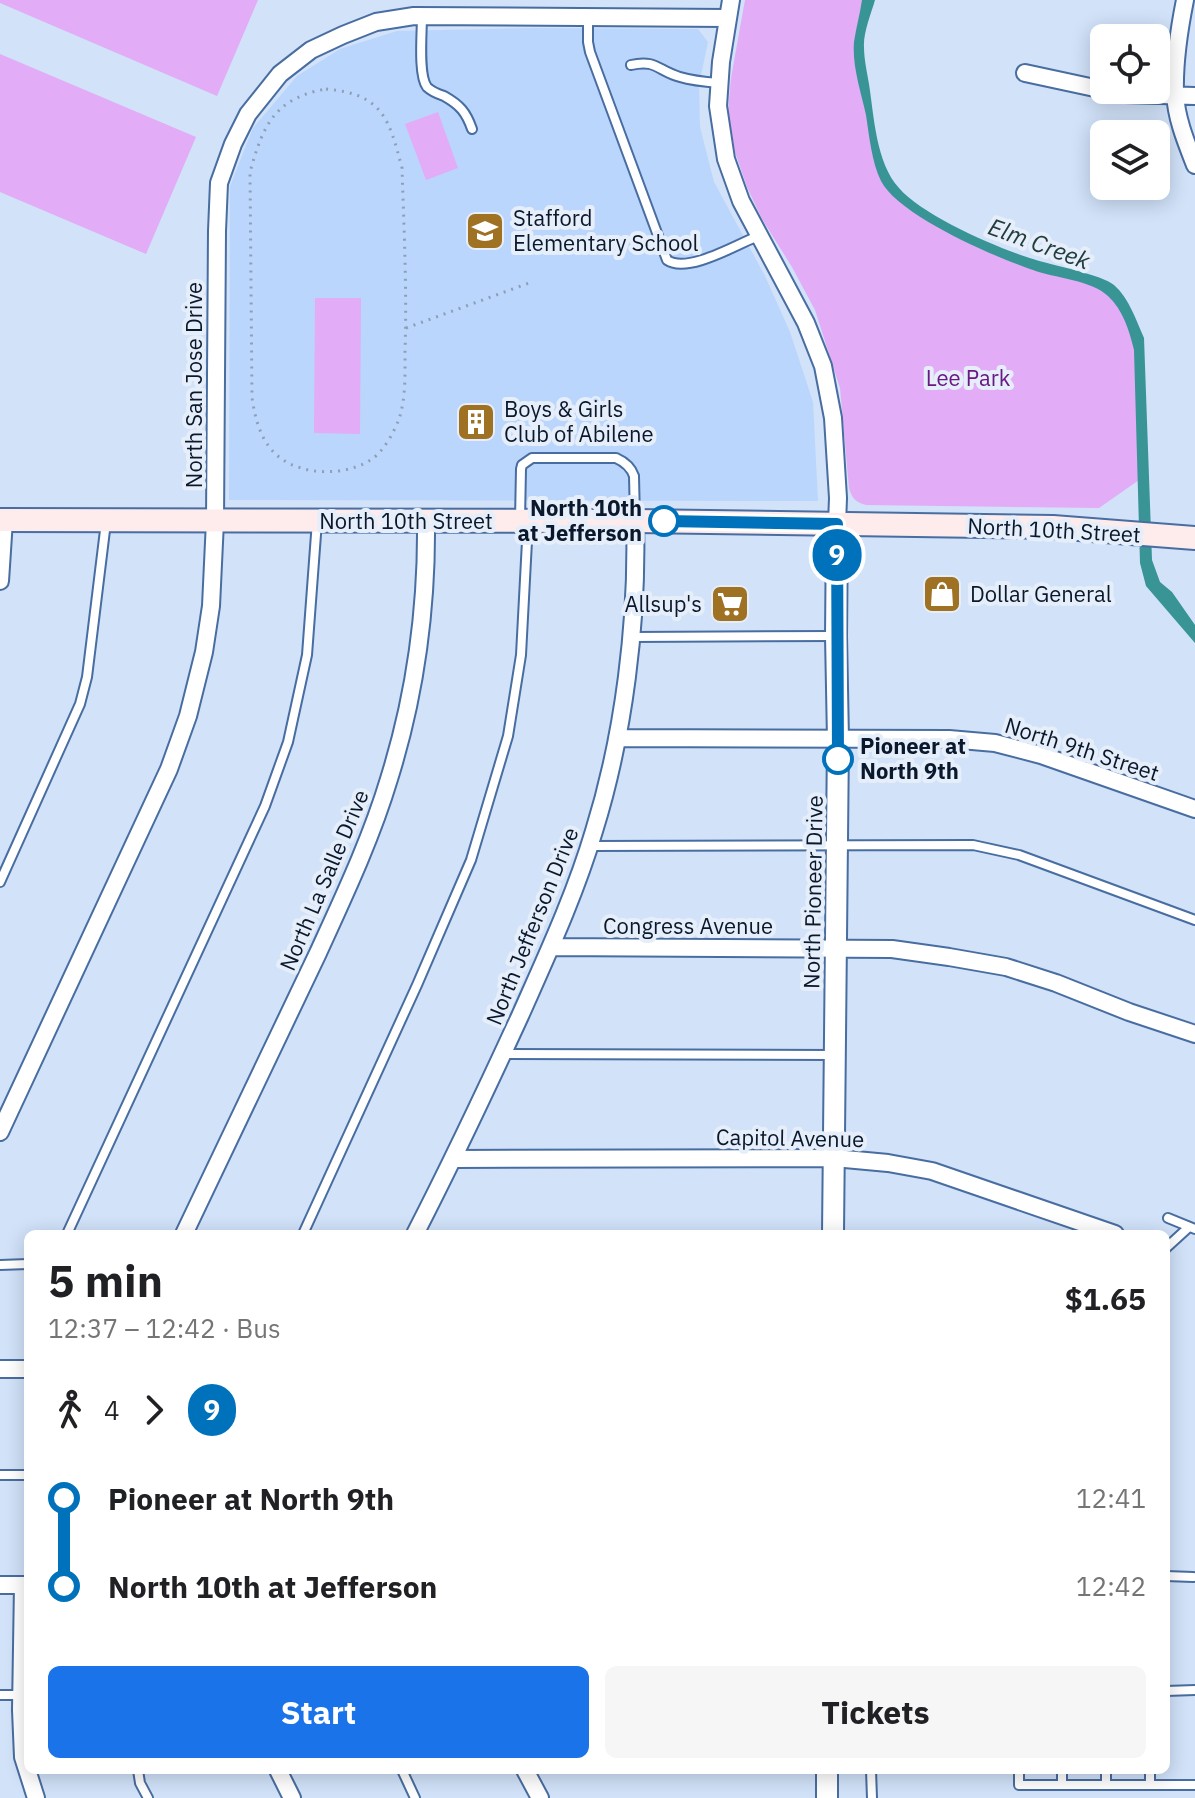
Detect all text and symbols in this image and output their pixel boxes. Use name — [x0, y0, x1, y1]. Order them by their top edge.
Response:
map controls — [1090, 24, 1170, 200]
button: locate — [1090, 24, 1170, 104]
button: layers — [1090, 120, 1170, 200]
place label: Stafford Elementary School — [513, 203, 699, 257]
school or university icon: Stafford Elementary School — [464, 210, 506, 252]
water label: Elm Creek — [984, 210, 1095, 276]
street label: North San Jose Drive — [179, 282, 208, 488]
park label: Lee Park — [926, 363, 1011, 392]
place label: Boys & Girls Club of Abilene — [504, 394, 654, 448]
building icon: Boys & Girls Club of Abilene — [455, 401, 497, 443]
place label: North 10th at Jefferson — [518, 493, 642, 547]
street label: North 10th Street — [319, 506, 493, 535]
marker: North 10th at Jefferson — [649, 506, 679, 536]
street label: North 10th Street — [967, 510, 1141, 549]
line badge: 9 — [811, 529, 863, 581]
text: 9 — [829, 536, 845, 573]
shop icon: Dollar General — [921, 573, 963, 615]
place label: Dollar General — [970, 579, 1112, 608]
supermarket icon: Allsup's — [709, 583, 751, 625]
place label: Allsup's — [624, 589, 702, 618]
street label: North 9th Street — [1001, 710, 1163, 787]
place label: Pioneer at North 9th — [860, 731, 966, 785]
marker: Pioneer at North 9th — [823, 744, 853, 774]
street label: North La Salle Drive — [272, 785, 375, 975]
street label: North Pioneer Drive — [796, 795, 829, 989]
street label: North Jefferson Drive — [479, 823, 584, 1029]
street label: Congress Avenue — [603, 911, 773, 940]
street label: Capitol Avenue — [716, 1122, 864, 1153]
text: 5 min — [48, 1252, 163, 1309]
text: $1.65 — [1065, 1279, 1146, 1318]
text: 12:37 – 12:42 · Bus — [48, 1311, 281, 1345]
icon: walk — [48, 1388, 92, 1432]
icon: forward — [132, 1388, 176, 1432]
text: 9 — [204, 1391, 220, 1428]
text: 4 — [104, 1393, 120, 1427]
text: Pioneer at North 9th — [108, 1479, 394, 1518]
text: 12:41 — [1076, 1481, 1146, 1515]
text: North 10th at Jefferson — [108, 1567, 437, 1606]
text: 12:42 — [1076, 1569, 1146, 1603]
button: Start — [48, 1666, 589, 1758]
button: Tickets — [605, 1666, 1146, 1758]

